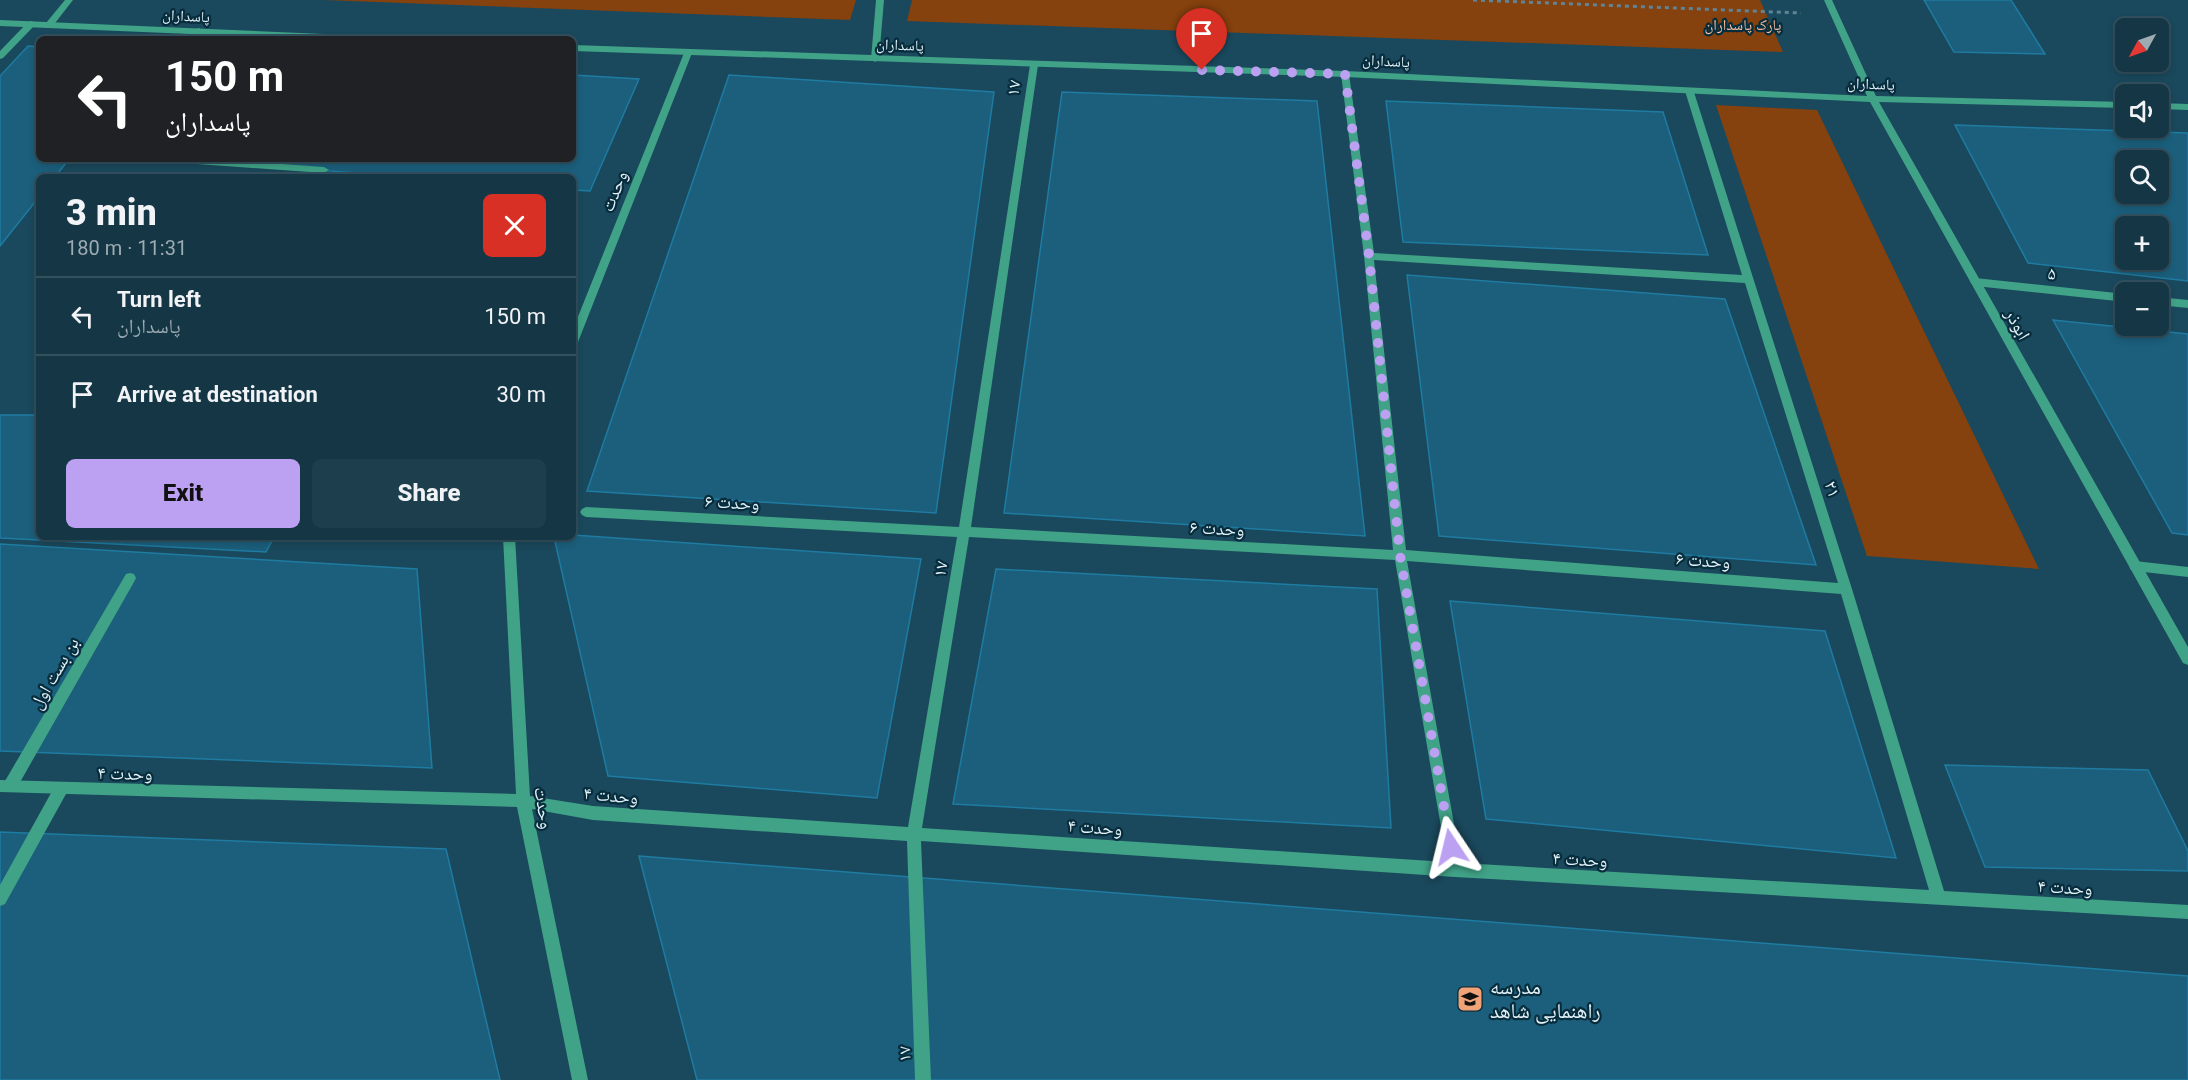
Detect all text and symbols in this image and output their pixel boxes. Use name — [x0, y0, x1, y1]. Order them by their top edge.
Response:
street label: پاسداران — [162, 6, 210, 27]
pin — [1176, 8, 1227, 70]
park label: پارک پاسداران — [1705, 16, 1781, 35]
icon: arrive — [1185, 17, 1218, 50]
north arrow — [2115, 18, 2169, 72]
map controls — [2115, 18, 2169, 336]
street label: پاسداران — [876, 35, 924, 56]
street label: پاسداران — [1362, 51, 1410, 72]
text: 150 m — [165, 52, 284, 101]
icon: left — [66, 60, 144, 138]
street label: پاسداران — [1847, 74, 1895, 95]
street label: ۱۷ — [1001, 78, 1025, 98]
button: sound — [2115, 84, 2169, 138]
text: پاسداران — [165, 106, 251, 138]
button: search — [2115, 150, 2169, 204]
street label: وحدت — [596, 167, 632, 215]
text: 3 min — [66, 192, 157, 234]
button: close — [483, 194, 546, 257]
button: + — [2115, 216, 2169, 270]
text: 180 m · 11:31 — [66, 236, 187, 260]
street label: ۵ — [2047, 262, 2057, 284]
button: − — [2115, 282, 2169, 336]
text: Turn left — [117, 287, 201, 312]
icon: left — [66, 300, 99, 333]
text: 150 m — [484, 304, 546, 329]
street label: ابوذر — [2000, 304, 2035, 343]
text: پاسداران — [117, 314, 181, 338]
icon: arrive — [66, 378, 99, 411]
text: Arrive at destination — [117, 382, 318, 407]
text: 30 m — [497, 382, 546, 407]
button: Exit — [66, 459, 300, 528]
button: Share — [312, 459, 546, 528]
street label: ۲۱ — [1821, 478, 1845, 500]
street label: وحدت ۶ — [704, 490, 760, 514]
street label: وحدت ۶ — [1189, 516, 1245, 540]
street label: وحدت ۶ — [1675, 548, 1731, 572]
street label: ۱۷ — [928, 559, 952, 579]
street label: بن بست اول — [25, 633, 84, 713]
street label: وحدت ۴ — [97, 762, 153, 784]
street label: وحدت ۴ — [583, 782, 639, 808]
street label: وحدت — [530, 785, 558, 831]
street label: وحدت ۴ — [1067, 815, 1123, 839]
position arrow — [1419, 815, 1483, 879]
street label: وحدت ۴ — [1552, 847, 1608, 871]
street label: وحدت ۴ — [2037, 875, 2093, 899]
place label: مدرسه راهنمایی شاهد — [1490, 975, 1600, 1024]
school or university icon: مدرسه راهنمایی شاهد — [1455, 984, 1485, 1014]
street label: ۱۷ — [893, 1046, 915, 1062]

